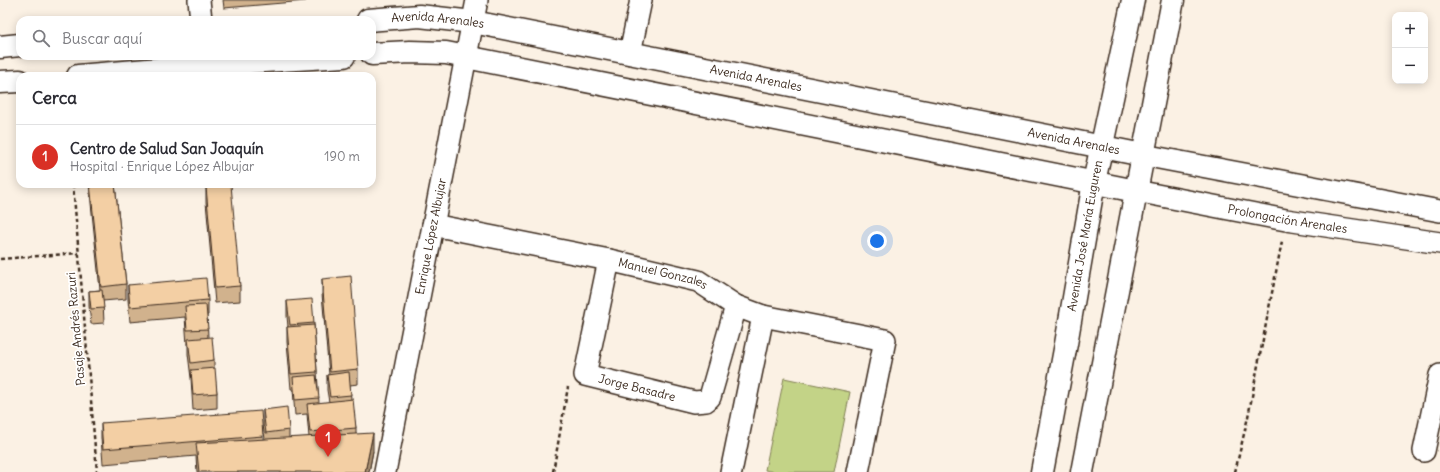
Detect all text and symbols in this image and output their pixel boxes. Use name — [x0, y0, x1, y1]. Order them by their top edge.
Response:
street label: Avenida Arenales — [391, 8, 486, 31]
map controls — [1392, 12, 1428, 84]
button: + — [1392, 12, 1428, 48]
search box — [16, 16, 376, 60]
icon: search — [30, 27, 52, 49]
text: Buscar aquí — [62, 29, 142, 48]
button: − — [1392, 48, 1428, 84]
street label: Avenida Arenales — [709, 61, 803, 94]
text: Cerca — [32, 87, 77, 109]
street label: Avenida Arenales — [1027, 124, 1121, 157]
text: Centro de Salud San Joaquín — [70, 139, 264, 158]
text: 1 — [42, 148, 48, 165]
text: 190 m — [324, 148, 360, 165]
text: Hospital · Enrique López Albujar — [70, 158, 254, 175]
street label: Avenida José María Euguren — [1064, 159, 1105, 313]
street label: Enrique López Albujar — [412, 177, 449, 296]
street label: Prolongación Arenales — [1226, 201, 1348, 236]
your location — [867, 231, 887, 251]
street label: Manuel Gonzales — [617, 254, 711, 292]
street label: Pasaje Andrés Razuri — [63, 272, 88, 386]
street label: Jorge Basadre — [597, 371, 677, 404]
pin: 1 — [315, 424, 341, 457]

